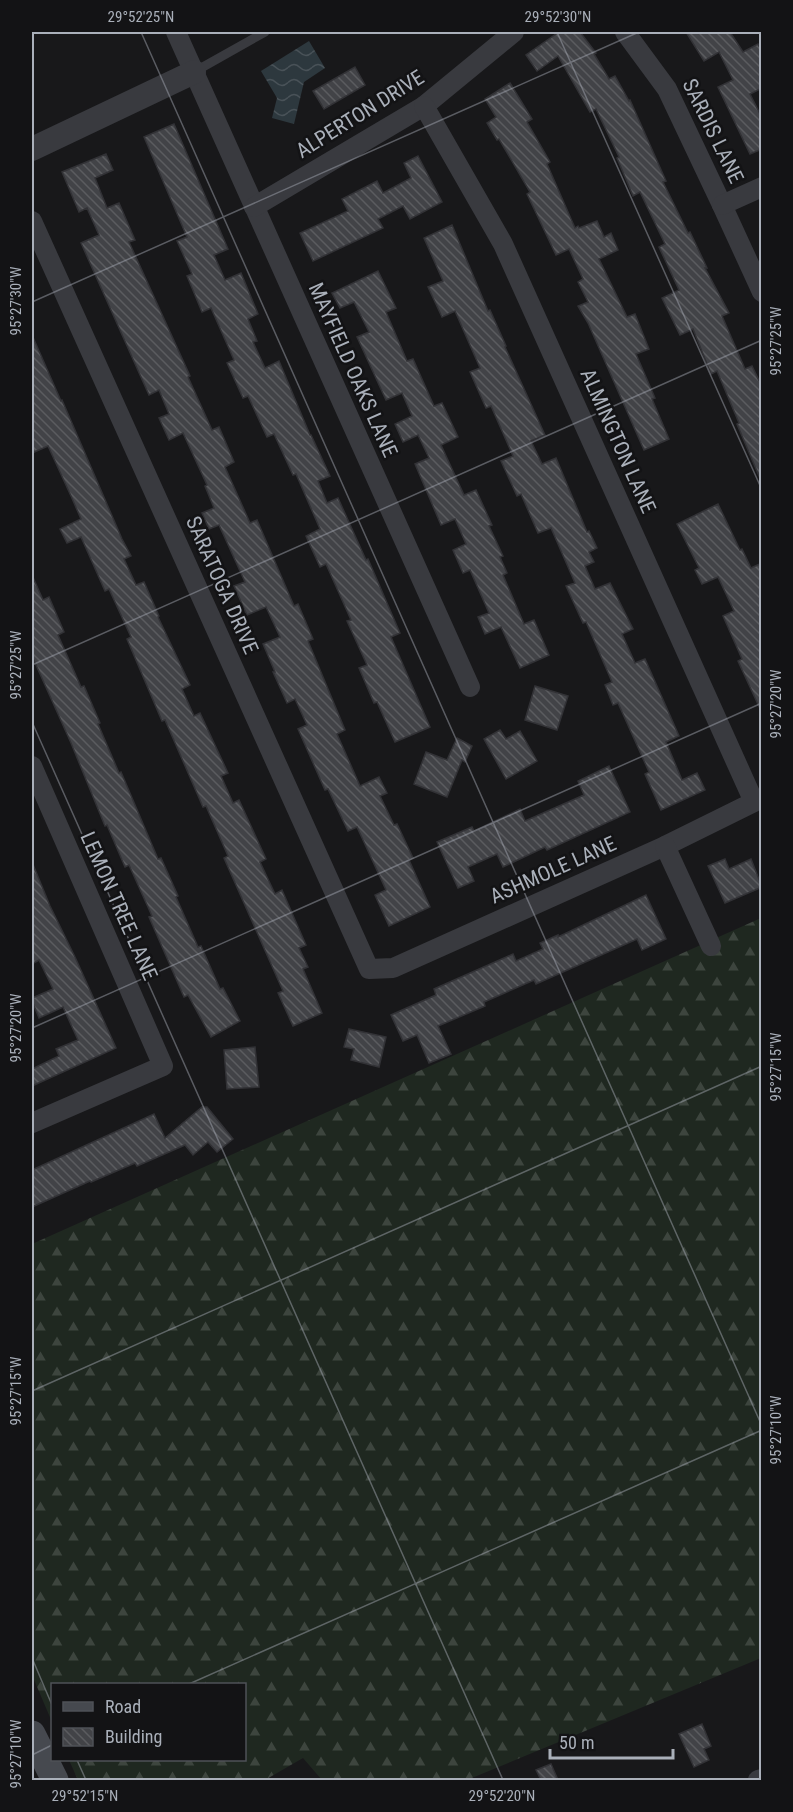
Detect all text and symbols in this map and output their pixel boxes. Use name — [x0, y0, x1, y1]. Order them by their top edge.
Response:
text: 29°52'25"N — [108, 8, 174, 26]
text: 29°52'30"N — [525, 8, 591, 26]
street label: ALPERTON DRIVE — [292, 65, 428, 163]
street label: SARDIS LANE — [677, 75, 749, 187]
text: 95°27'30"W — [7, 266, 25, 335]
street label: MAYFIELD OAKS LANE — [304, 279, 402, 461]
text: 95°27'25"W — [767, 306, 785, 375]
street label: ALMINGTON LANE — [575, 365, 661, 517]
street label: SARATOGA DRIVE — [181, 512, 263, 658]
text: 95°27'25"W — [7, 630, 25, 699]
text: 95°27'20"W — [767, 669, 785, 738]
street label: LEMON TREE LANE — [76, 828, 162, 984]
street label: ASHMOLE LANE — [486, 831, 620, 909]
text: 95°27'20"W — [7, 993, 25, 1062]
text: 95°27'15"W — [767, 1032, 785, 1101]
text: 95°27'15"W — [7, 1356, 25, 1425]
text: 95°27'10"W — [767, 1395, 785, 1464]
legend — [51, 1683, 246, 1761]
text: Road — [105, 1696, 141, 1717]
text: 95°27'10"W — [7, 1719, 25, 1788]
scale bar — [550, 1722, 673, 1760]
text: Building — [105, 1726, 162, 1747]
text: 50 m — [559, 1732, 594, 1753]
text: 29°52'15"N — [52, 1787, 118, 1805]
text: 29°52'20"N — [469, 1787, 535, 1805]

